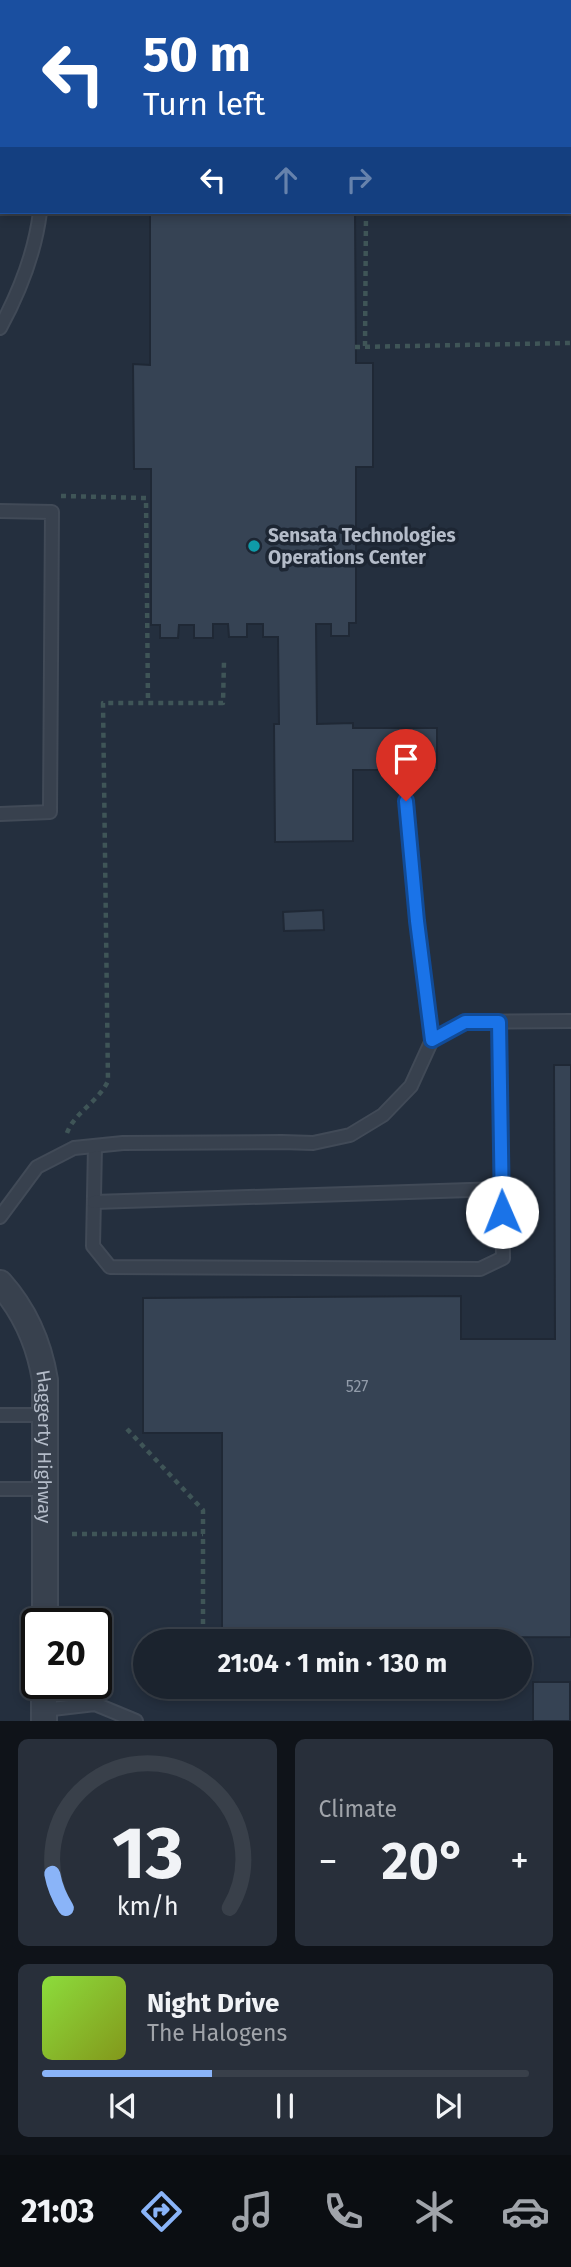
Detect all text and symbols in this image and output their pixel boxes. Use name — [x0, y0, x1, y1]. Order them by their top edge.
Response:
text: 50 m — [143, 25, 251, 84]
icon: left — [28, 28, 119, 119]
text: Turn left — [143, 85, 265, 123]
icon: left — [194, 161, 232, 199]
icon: ahead — [267, 161, 305, 199]
icon: right — [340, 161, 378, 199]
place label: Sensata Technologies Operations Center — [268, 524, 456, 569]
marker: Sensata Technologies Operations Center — [246, 538, 262, 554]
pin — [376, 729, 436, 801]
icon: arrive — [387, 740, 425, 778]
position arrow — [465, 1175, 539, 1249]
street label: Haggerty Highway — [32, 1368, 57, 1524]
house number: 527 — [346, 1377, 368, 1396]
speed limit sign: 20 — [21, 1608, 112, 1699]
text: 21:04 · 1 min · 130 m — [218, 1648, 447, 1679]
text: Climate — [319, 1795, 397, 1823]
text: 13 — [111, 1811, 183, 1898]
text: 20° — [382, 1830, 466, 1893]
text: − — [319, 1838, 338, 1884]
text: + — [510, 1838, 529, 1884]
text: km/h — [116, 1892, 178, 1922]
text: Night Drive — [147, 1988, 279, 2019]
text: The Halogens — [147, 2019, 287, 2047]
icon: previous — [104, 2087, 142, 2125]
icon: pause — [266, 2087, 304, 2125]
icon: next — [429, 2087, 467, 2125]
icon: directions — [137, 2187, 186, 2236]
icon: music — [228, 2187, 277, 2236]
icon: phone — [319, 2187, 368, 2236]
icon: climate — [410, 2187, 459, 2236]
icon: car — [501, 2187, 550, 2236]
text: 21:03 — [21, 2192, 94, 2230]

